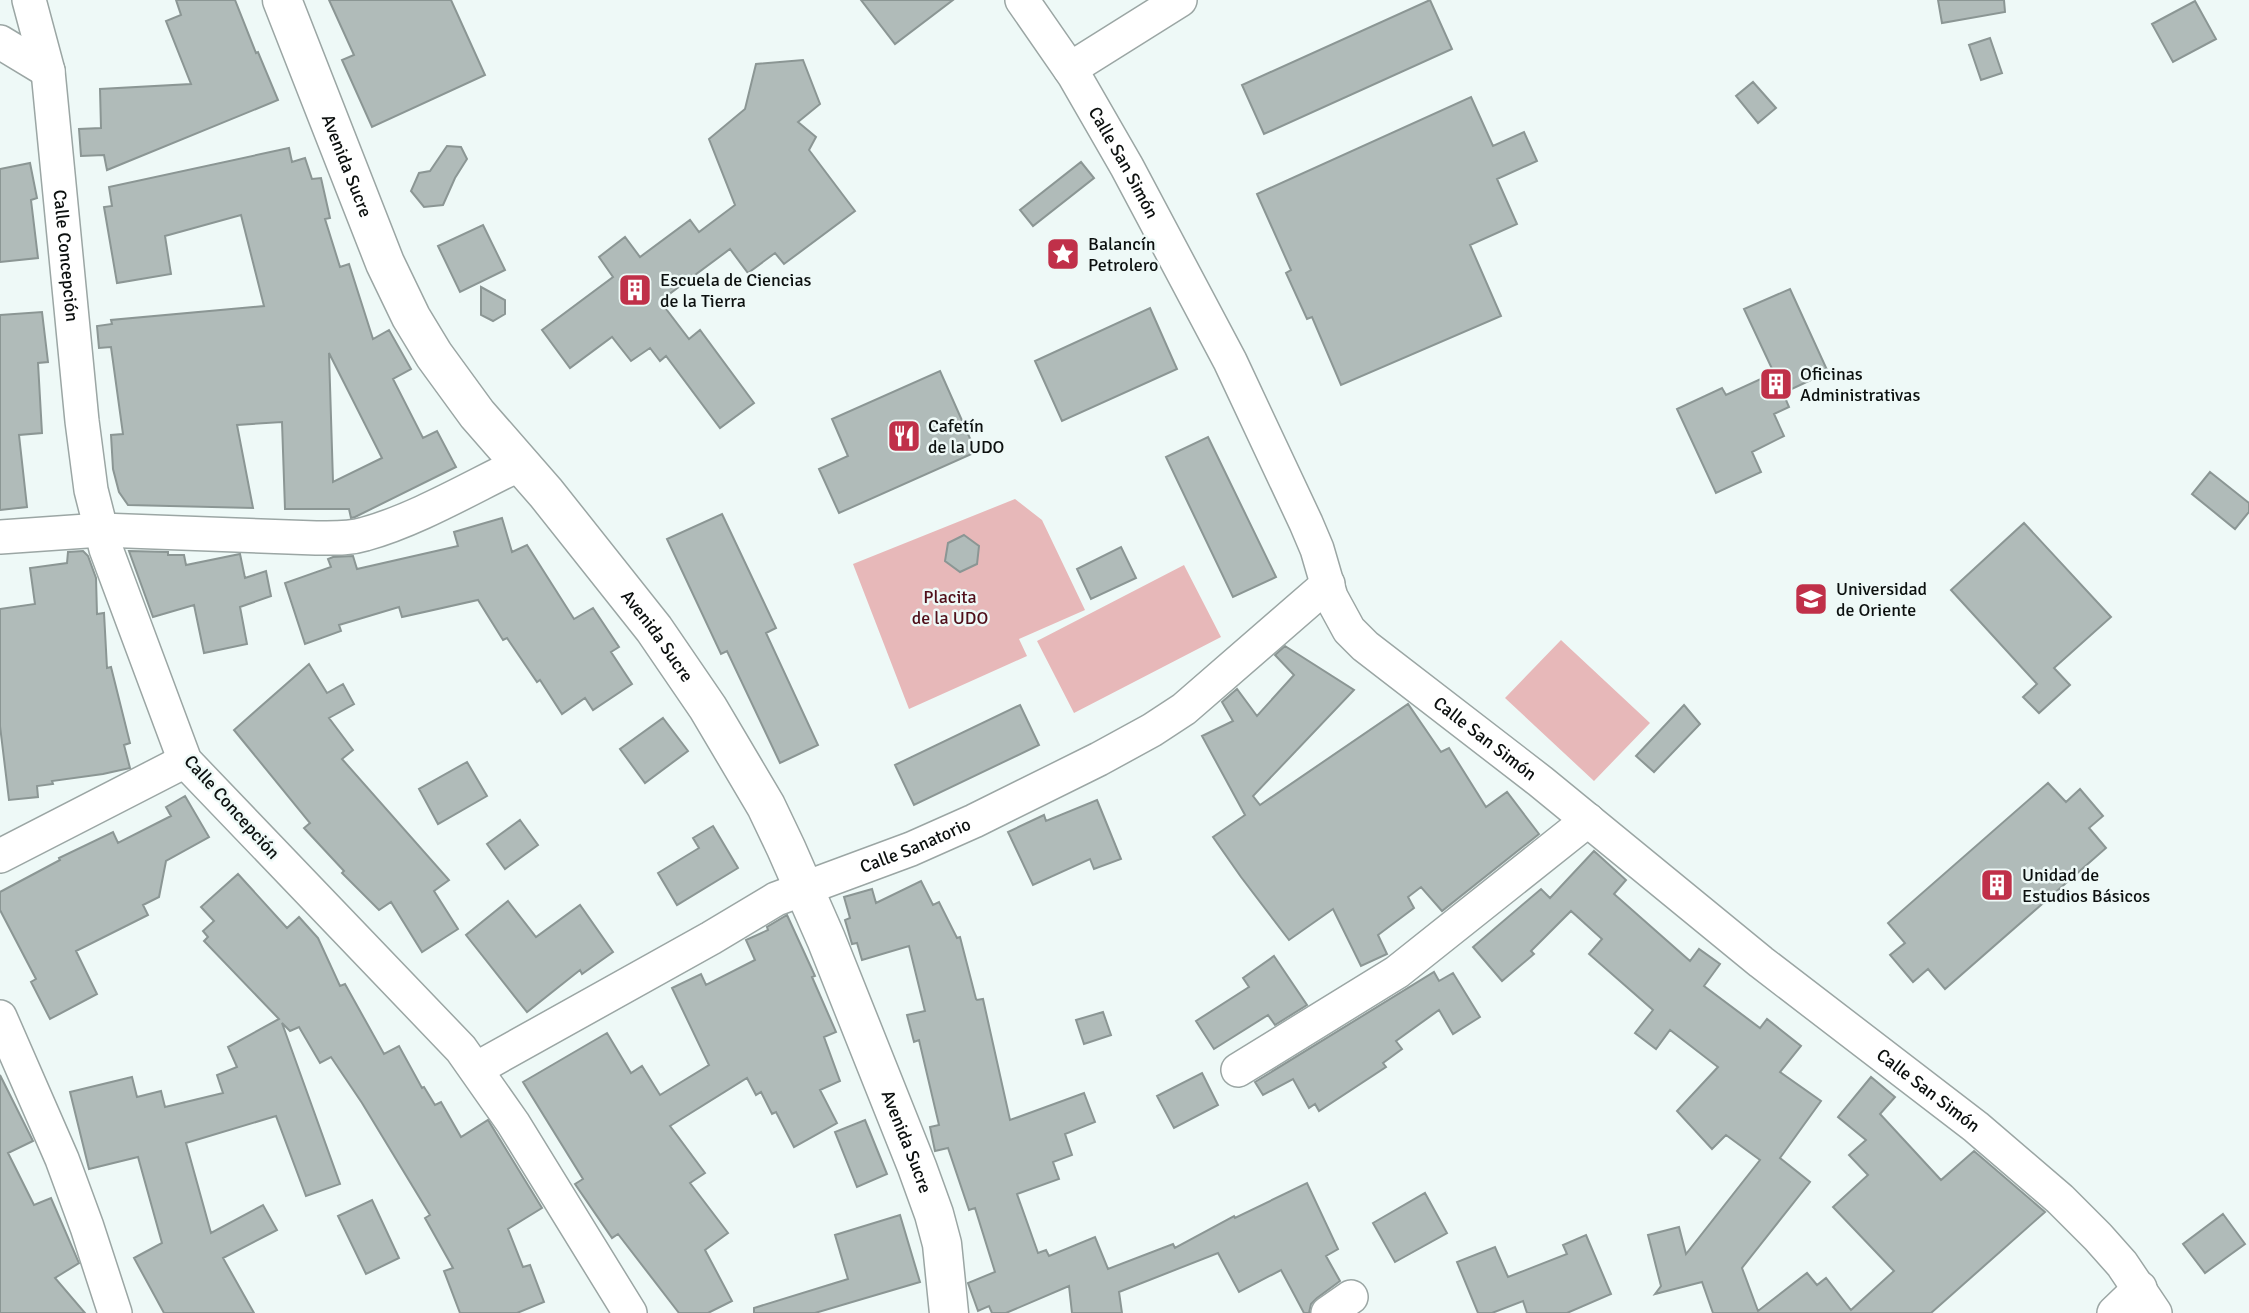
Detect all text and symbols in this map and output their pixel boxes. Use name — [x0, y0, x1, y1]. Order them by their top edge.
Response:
street label: Calle San Simón — [1084, 103, 1163, 222]
street label: Avenida Sucre — [317, 111, 377, 220]
street label: Calle Concepción — [49, 189, 83, 323]
place label: Balancín Petrolero — [1088, 233, 1158, 276]
place icon: Balancín Petrolero — [1044, 235, 1082, 273]
place label: Escuela de Ciencias de la Tierra — [660, 269, 812, 312]
building icon: Escuela de Ciencias de la Tierra — [616, 271, 654, 309]
place label: Oficinas Administrativas — [1800, 363, 1920, 406]
building icon: Oficinas Administrativas — [1757, 365, 1795, 403]
place label: Cafetín de la UDO — [928, 415, 1004, 458]
restaurant icon: Cafetín de la UDO — [885, 417, 923, 455]
place label: Universidad de Oriente — [1836, 578, 1927, 621]
school or university icon: Universidad de Oriente — [1792, 580, 1830, 618]
street label: Avenida Sucre — [616, 586, 698, 686]
park label: Placita de la UDO — [912, 586, 988, 629]
street label: Calle San Simón — [1429, 692, 1541, 785]
street label: Calle Concepción — [179, 750, 285, 864]
street label: Calle Sanatorio — [857, 813, 974, 878]
place label: Unidad de Estudios Básicos — [2022, 864, 2150, 907]
building icon: Unidad de Estudios Básicos — [1978, 866, 2016, 904]
street label: Calle San Simón — [1872, 1044, 1984, 1137]
street label: Avenida Sucre — [876, 1087, 937, 1196]

